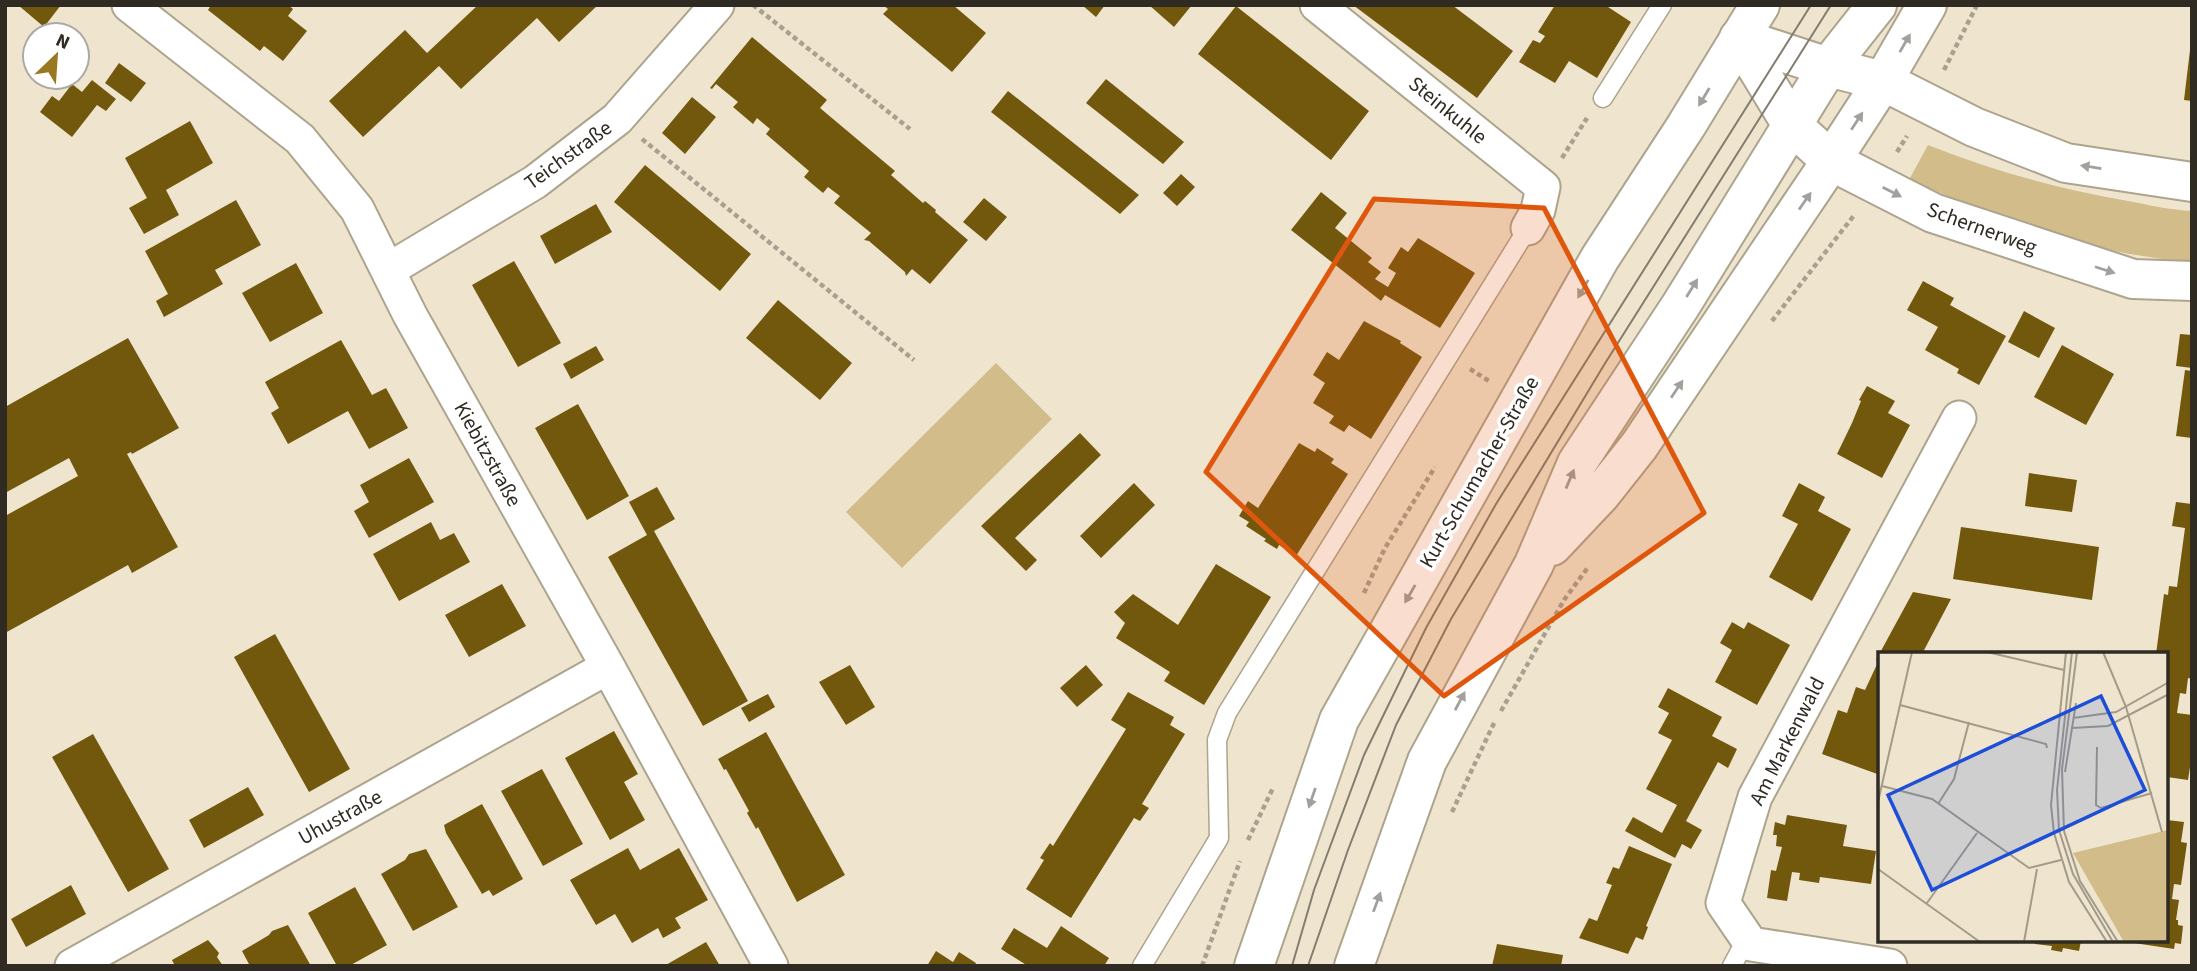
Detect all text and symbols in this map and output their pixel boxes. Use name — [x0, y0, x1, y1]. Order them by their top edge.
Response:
north arrow — [21, 21, 91, 91]
text: N — [51, 27, 74, 57]
one-way arrow — [1899, 33, 1911, 53]
street label: Steinkuhle — [1402, 69, 1494, 151]
one-way arrow — [1698, 87, 1710, 106]
one-way arrow — [1851, 111, 1864, 131]
street label: Teichstraße — [518, 113, 618, 197]
one-way arrow — [2080, 161, 2102, 172]
one-way arrow — [1882, 186, 1902, 197]
one-way arrow — [1798, 192, 1812, 210]
street label: Schernerweg — [1923, 194, 2042, 262]
one-way arrow — [2095, 265, 2116, 276]
one-way arrow — [1686, 278, 1699, 297]
one-way arrow — [1577, 279, 1589, 299]
street label: Kurt-Schumacher-Straße — [1412, 371, 1546, 573]
one-way arrow — [1670, 379, 1683, 399]
street label: Kiebitzstraße — [447, 396, 529, 512]
one-way arrow — [1565, 469, 1576, 490]
one-way arrow — [1404, 584, 1416, 603]
inset map — [1878, 652, 2169, 943]
street label: Am Markenwald — [1742, 672, 1832, 810]
one-way arrow — [1454, 691, 1466, 711]
street label: Uhustraße — [293, 782, 387, 852]
one-way arrow — [1306, 787, 1317, 808]
one-way arrow — [1372, 891, 1383, 912]

